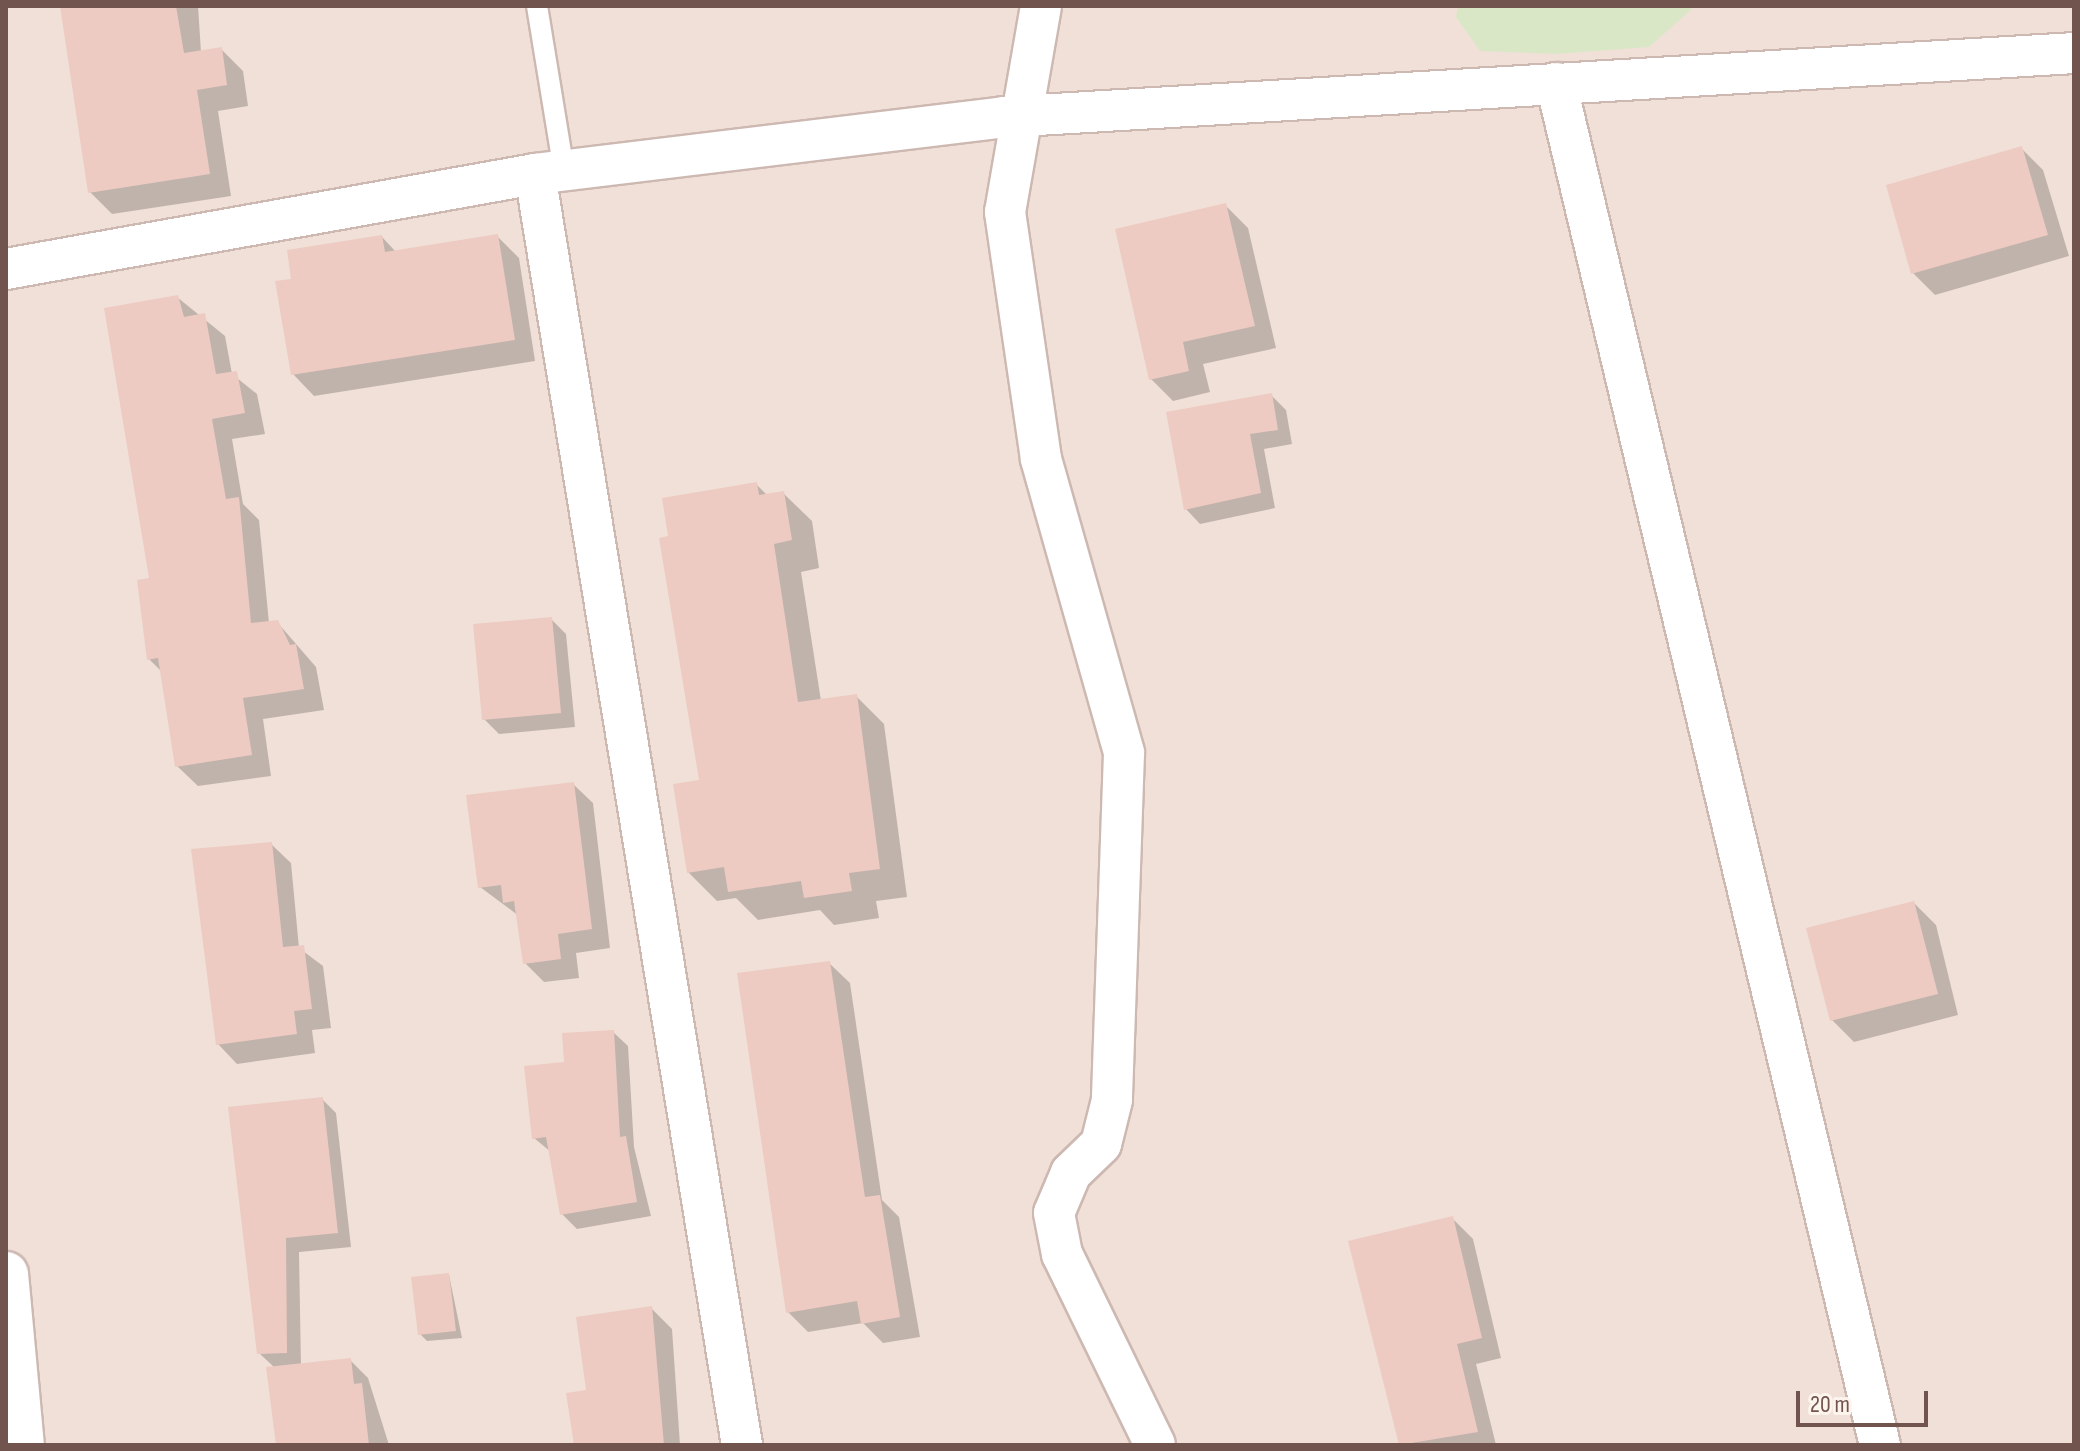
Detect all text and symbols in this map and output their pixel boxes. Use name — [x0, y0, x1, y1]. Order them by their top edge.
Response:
scale bar — [1800, 1375, 1932, 1425]
text: 20 m — [1810, 1390, 1850, 1419]

